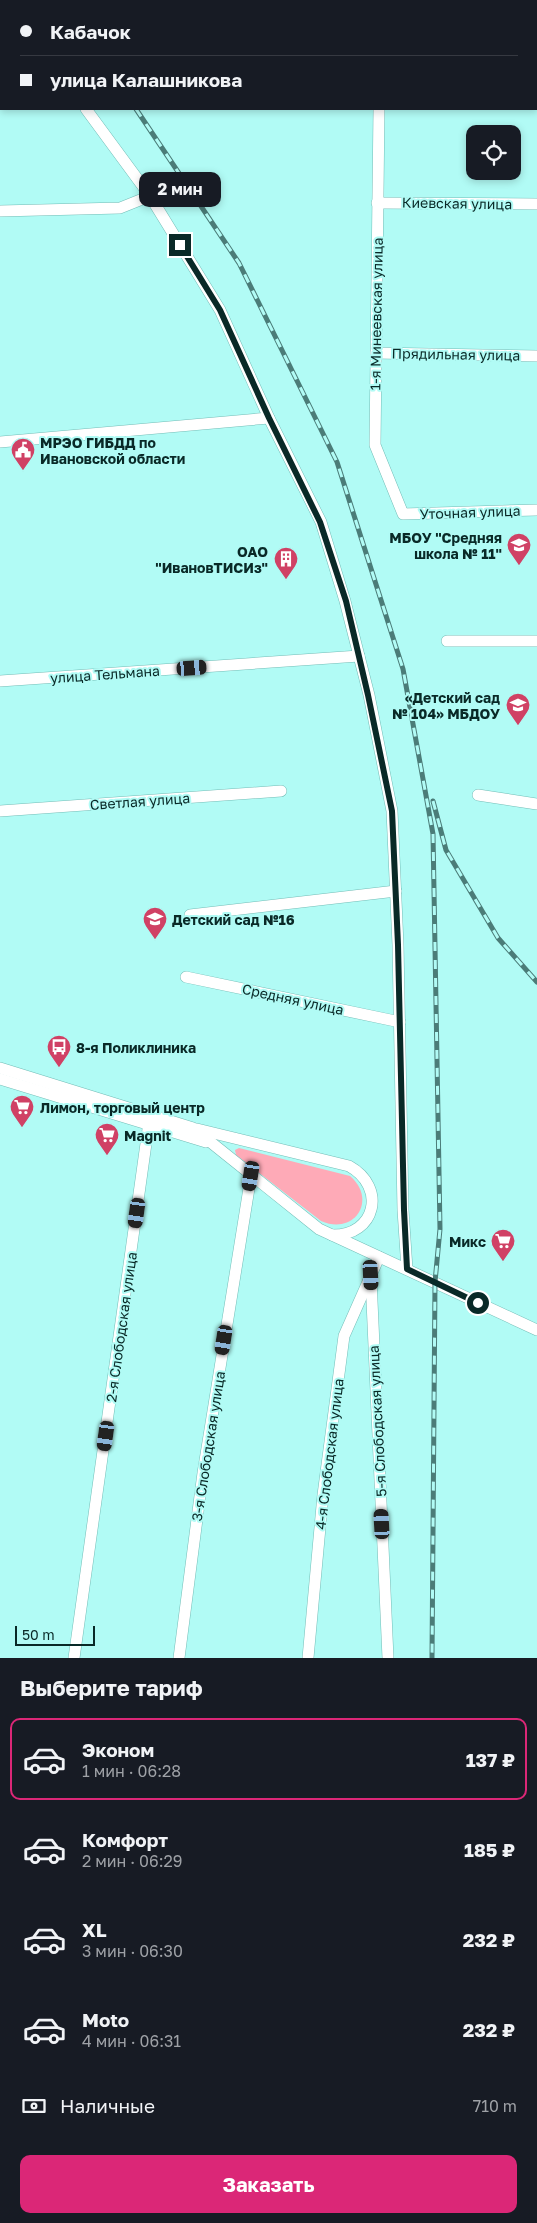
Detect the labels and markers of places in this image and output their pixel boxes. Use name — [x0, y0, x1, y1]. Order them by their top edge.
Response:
place label: МРЭО ГИБДД по Ивановской области — [40, 434, 185, 467]
public building icon: МРЭО ГИБДД по Ивановской области — [10, 437, 36, 471]
place label: МБОУ "Средняя школа № 11" — [389, 529, 502, 562]
school or university icon: МБОУ "Средняя школа № 11" — [506, 532, 532, 566]
place label: ОАО "ИвановТИСИз" — [155, 543, 268, 576]
building icon: ОАО "ИвановТИСИз" — [273, 546, 299, 580]
place label: «Детский сад № 104» МБДОУ — [392, 689, 500, 722]
school or university icon: «Детский сад № 104» МБДОУ — [505, 692, 531, 726]
school or university icon: Детский сад №16 — [142, 906, 168, 940]
place label: Детский сад №16 — [172, 911, 295, 928]
bus stop icon: 8-я Поликлиника — [46, 1034, 72, 1068]
place label: 8-я Поликлиника — [76, 1039, 196, 1056]
supermarket icon: Лимон, торговый центр — [9, 1094, 35, 1128]
place label: Лимон, торговый центр — [40, 1099, 205, 1116]
supermarket icon: Magnit — [94, 1122, 120, 1156]
place label: Magnit — [124, 1127, 171, 1144]
supermarket icon: Микс — [490, 1228, 516, 1262]
place label: Микс — [449, 1233, 486, 1250]

